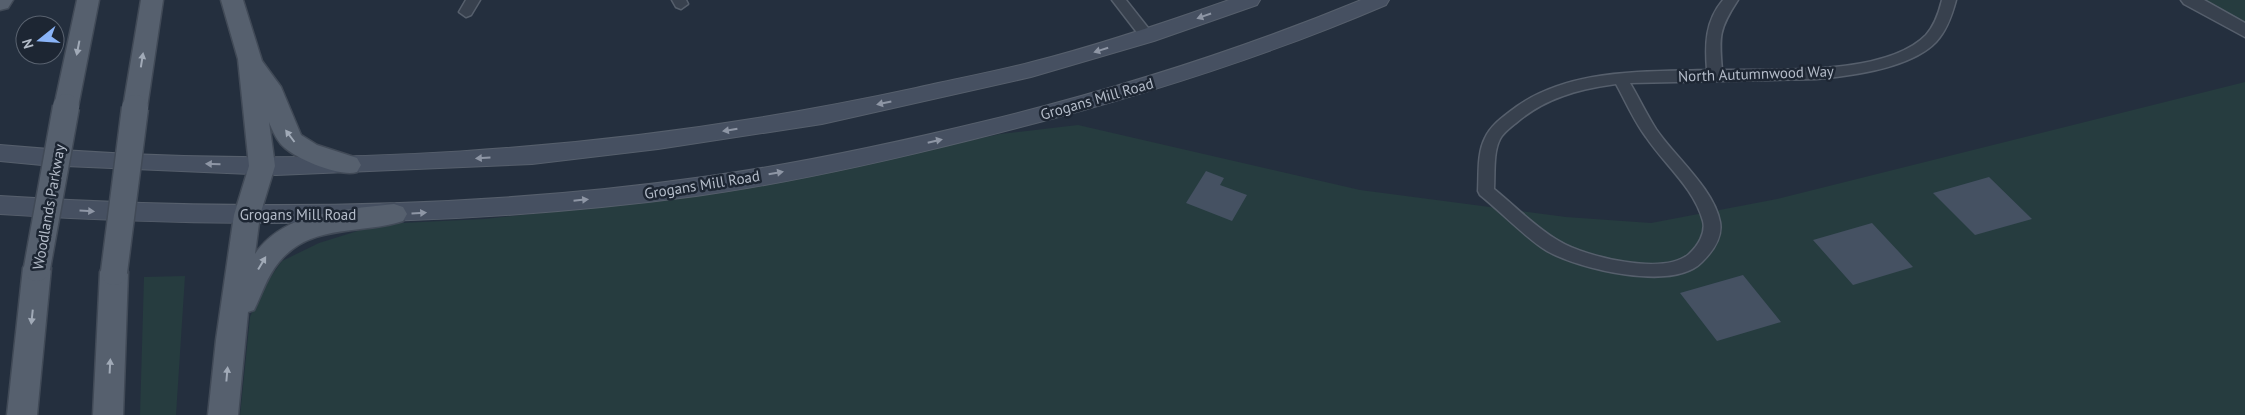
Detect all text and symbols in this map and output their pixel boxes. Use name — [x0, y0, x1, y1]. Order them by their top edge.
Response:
one-way arrow — [1196, 13, 1211, 21]
north arrow — [15, 15, 65, 65]
text: N — [18, 37, 38, 51]
one-way arrow — [74, 40, 82, 55]
one-way arrow — [1093, 47, 1108, 55]
one-way arrow — [139, 52, 147, 68]
street label: North Autumnwood Way — [1678, 61, 1834, 86]
street label: Grogans Mill Road — [1038, 73, 1156, 124]
one-way arrow — [877, 99, 892, 107]
one-way arrow — [721, 126, 737, 134]
one-way arrow — [284, 130, 295, 143]
one-way arrow — [928, 137, 943, 145]
street label: Woodlands Parkway — [28, 143, 69, 271]
one-way arrow — [475, 154, 491, 162]
one-way arrow — [205, 160, 221, 168]
street label: Grogans Mill Road — [643, 166, 761, 203]
one-way arrow — [768, 169, 784, 177]
one-way arrow — [573, 196, 589, 204]
street label: Grogans Mill Road — [240, 205, 356, 224]
one-way arrow — [79, 207, 95, 215]
one-way arrow — [411, 208, 427, 216]
one-way arrow — [258, 257, 267, 270]
one-way arrow — [28, 309, 36, 325]
one-way arrow — [106, 358, 114, 374]
one-way arrow — [223, 365, 231, 381]

